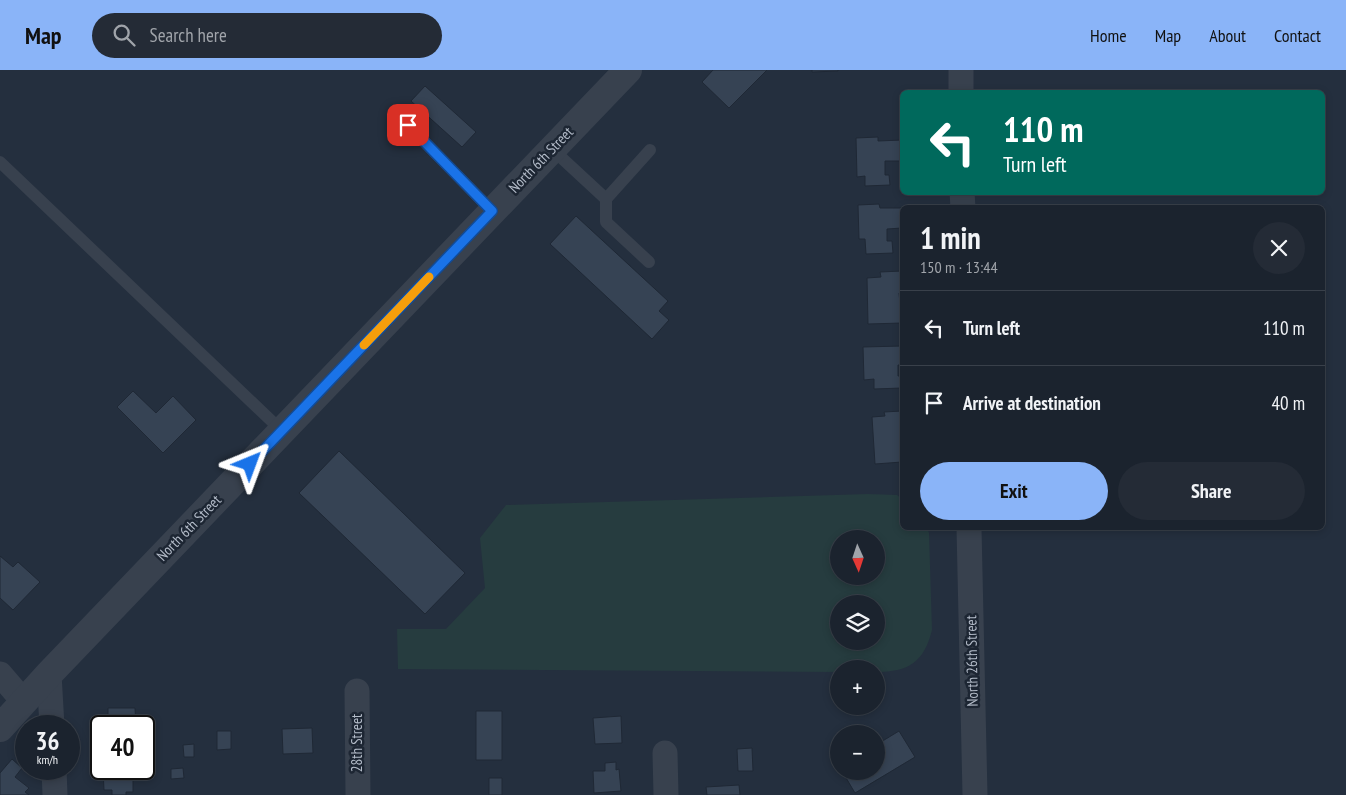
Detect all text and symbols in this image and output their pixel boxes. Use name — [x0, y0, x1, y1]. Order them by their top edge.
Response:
search box — [92, 13, 442, 58]
text: Map — [25, 20, 62, 51]
icon: search — [110, 21, 138, 49]
text: Search here — [150, 23, 227, 47]
text: Home — [1090, 24, 1127, 47]
text: Map — [1155, 24, 1181, 47]
text: About — [1209, 24, 1246, 47]
text: Contact — [1274, 24, 1321, 47]
pin — [387, 104, 429, 146]
text: 110 m — [1003, 106, 1084, 152]
icon: left — [920, 110, 985, 175]
icon: arrive — [394, 111, 422, 139]
street label: North 6th Street — [504, 123, 577, 197]
text: Turn left — [1003, 150, 1067, 178]
text: 1 min — [920, 218, 981, 257]
button: close — [1253, 222, 1305, 274]
text: 150 m · 13:44 — [920, 257, 998, 277]
icon: left — [920, 314, 948, 342]
text: Turn left — [963, 316, 1020, 340]
text: 110 m — [1263, 316, 1305, 340]
icon: arrive — [920, 389, 948, 417]
text: Arrive at destination — [963, 391, 1101, 415]
text: 40 m — [1272, 391, 1305, 415]
position arrow — [223, 437, 275, 489]
button: Exit — [920, 462, 1108, 520]
button: Share — [1118, 462, 1305, 520]
street label: North 6th Street — [152, 491, 225, 565]
north arrow — [830, 530, 885, 585]
map controls — [830, 530, 885, 780]
button: layers — [830, 595, 885, 650]
street label: North 26th Street — [961, 615, 982, 707]
button: + — [830, 660, 885, 715]
street label: 28th Street — [347, 714, 366, 772]
speed limit sign: 40 — [90, 715, 155, 780]
text: 36 — [36, 725, 59, 757]
button: − — [830, 725, 885, 780]
text: km/h — [37, 752, 58, 767]

